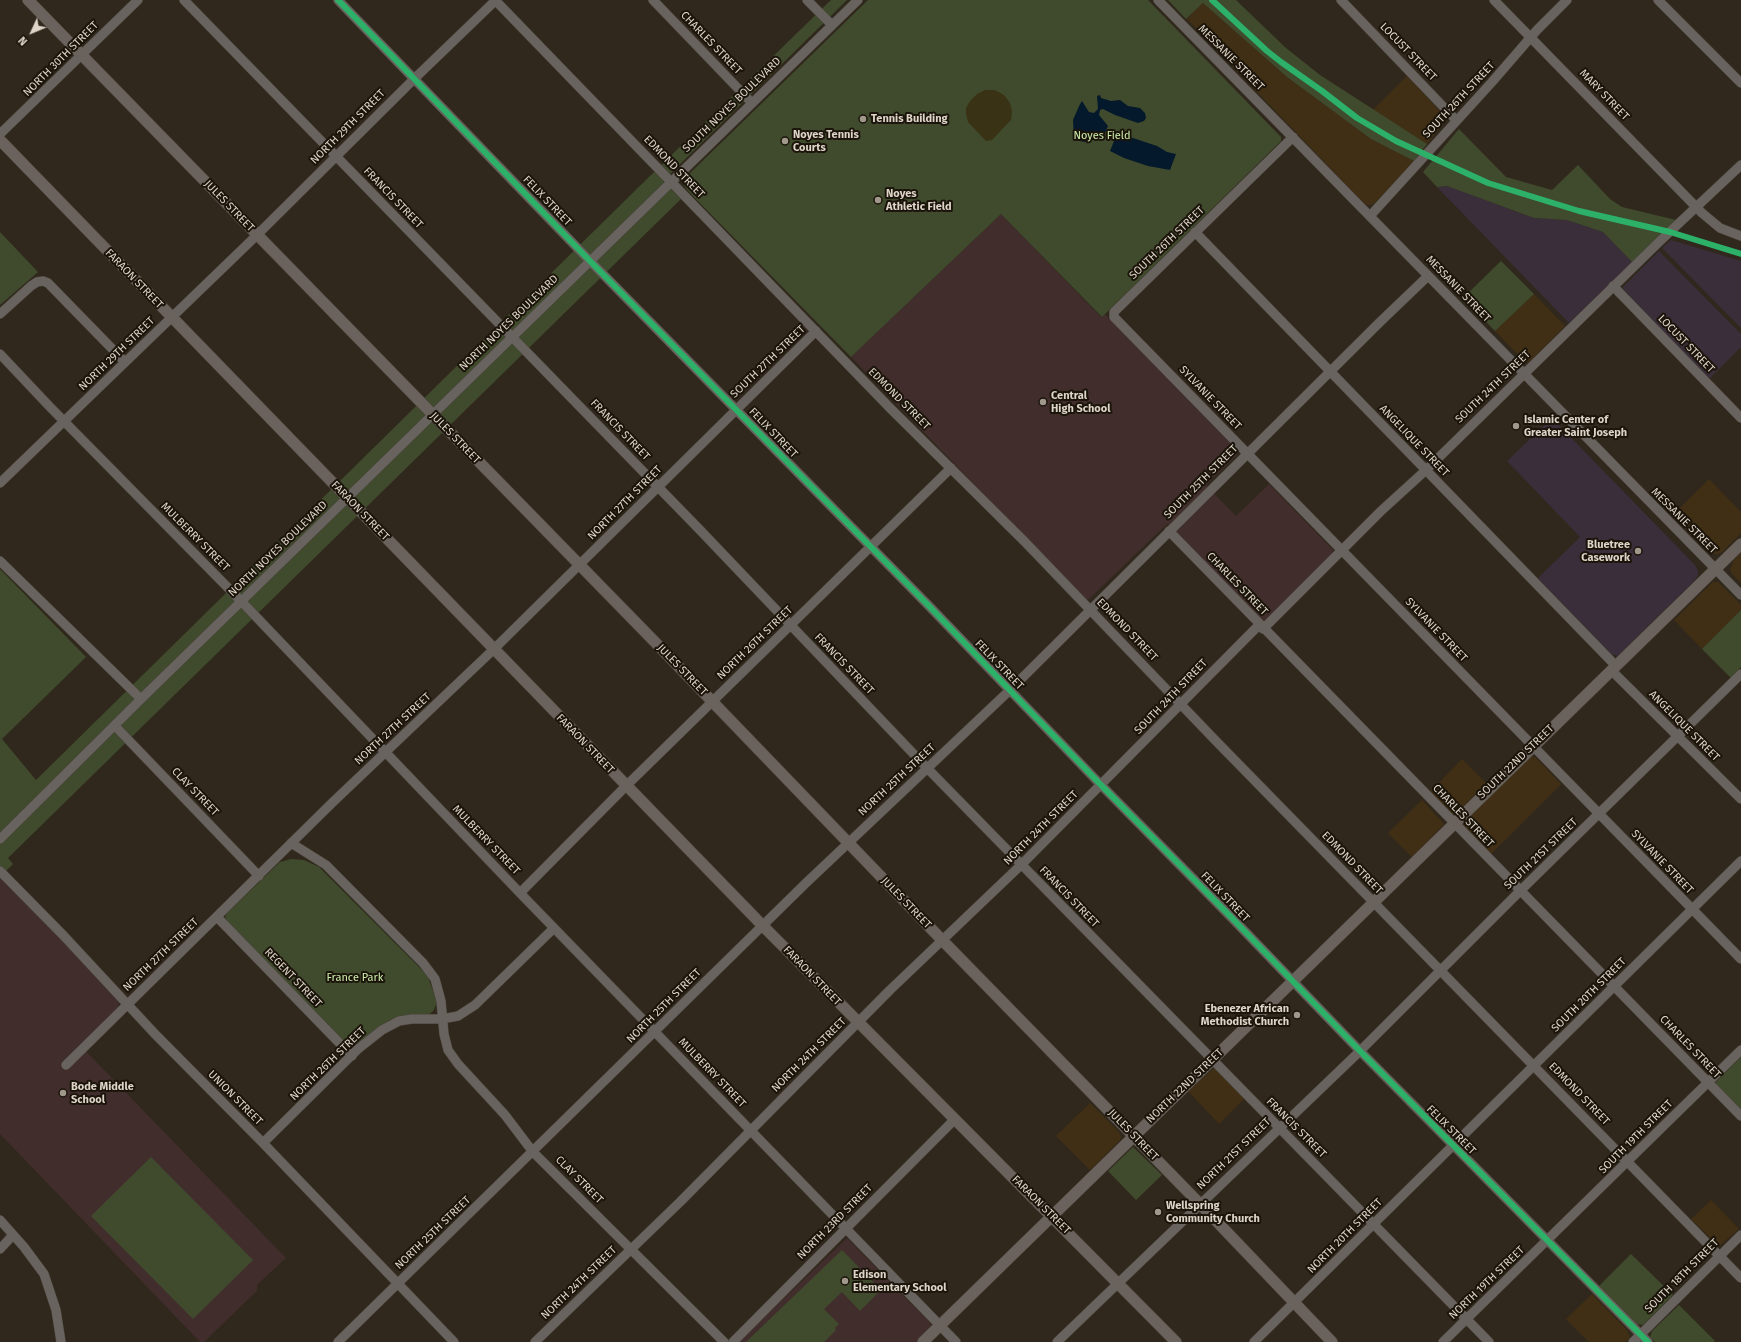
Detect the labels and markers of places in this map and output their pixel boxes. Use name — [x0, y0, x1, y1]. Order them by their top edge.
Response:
place label: Tennis Building — [871, 112, 948, 126]
marker: Tennis Building — [858, 114, 868, 124]
place label: Noyes Tennis Courts — [793, 128, 859, 154]
marker: Noyes Tennis Courts — [780, 136, 790, 146]
place label: Noyes Athletic Field — [886, 187, 952, 213]
marker: Noyes Athletic Field — [873, 195, 883, 205]
place label: Central High School — [1051, 389, 1110, 415]
marker: Central High School — [1038, 397, 1048, 407]
place label: Islamic Center of Greater Saint Joseph — [1524, 413, 1627, 439]
marker: Islamic Center of Greater Saint Joseph — [1511, 421, 1521, 431]
place label: Bluetree Casework — [1581, 538, 1630, 564]
marker: Bluetree Casework — [1633, 546, 1643, 556]
place label: Ebenezer African Methodist Church — [1201, 1002, 1289, 1028]
marker: Ebenezer African Methodist Church — [1292, 1010, 1302, 1020]
place label: Bode Middle School — [71, 1080, 134, 1106]
marker: Bode Middle School — [58, 1088, 68, 1098]
place label: Wellspring Community Church — [1166, 1199, 1260, 1225]
marker: Wellspring Community Church — [1153, 1207, 1163, 1217]
place label: Edison Elementary School — [853, 1268, 947, 1294]
marker: Edison Elementary School — [840, 1276, 850, 1286]

